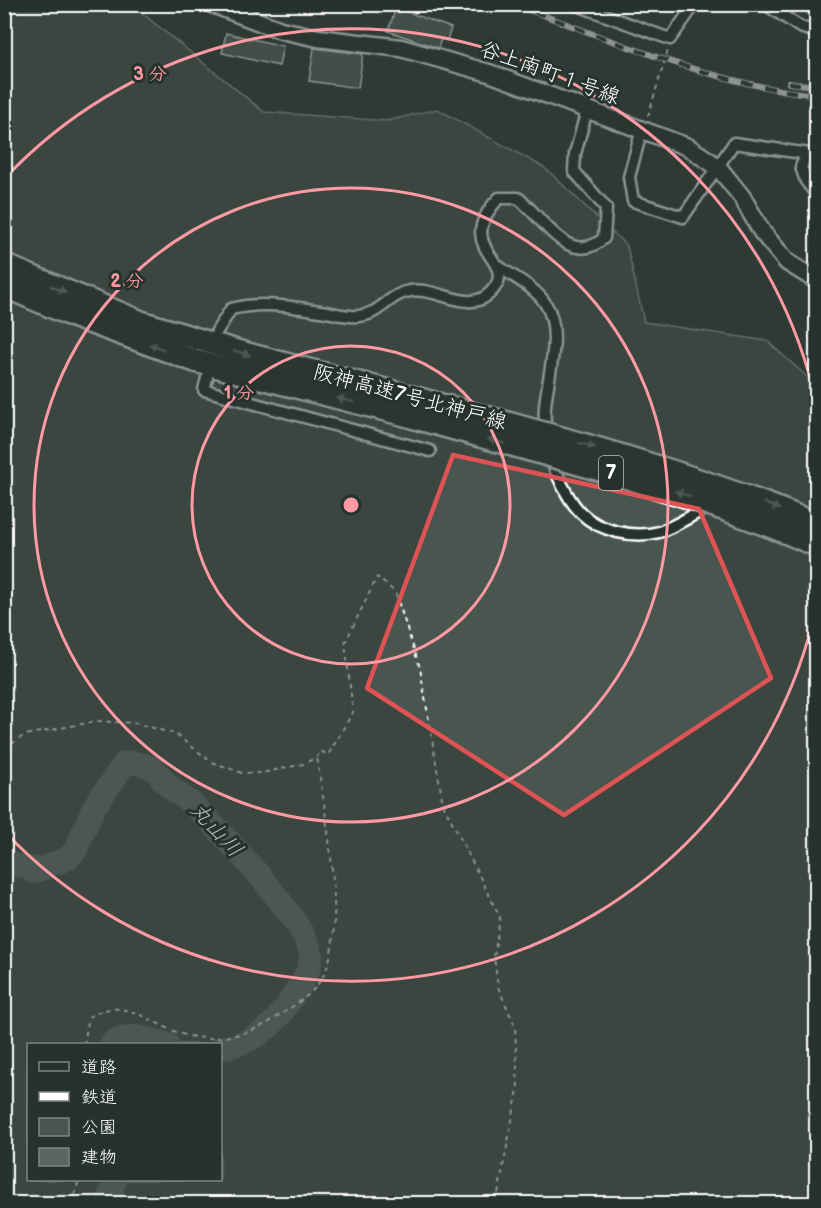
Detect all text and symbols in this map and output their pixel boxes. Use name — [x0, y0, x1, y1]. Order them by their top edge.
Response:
street label: 谷上南町１号線 — [477, 36, 623, 110]
text: 3 分 — [133, 64, 167, 85]
text: 2 分 — [110, 271, 144, 292]
one-way arrow — [49, 285, 67, 294]
one-way arrow — [148, 341, 166, 351]
one-way arrow — [233, 348, 251, 358]
street label: 阪神高速7号北神戸線 — [311, 359, 509, 435]
text: 1 分 — [224, 383, 254, 404]
one-way arrow — [336, 394, 354, 404]
one-way arrow — [487, 436, 505, 445]
one-way arrow — [578, 441, 596, 450]
road number: 7 — [599, 456, 623, 490]
one-way arrow — [674, 488, 692, 498]
centre of rings — [341, 495, 361, 515]
one-way arrow — [763, 502, 781, 511]
water label: 丸山川 — [184, 797, 248, 863]
legend — [27, 1043, 222, 1181]
text: 道路 — [81, 1057, 117, 1078]
text: 鉄道 — [81, 1087, 117, 1108]
text: 公園 — [81, 1117, 117, 1138]
text: 建物 — [81, 1147, 117, 1168]

